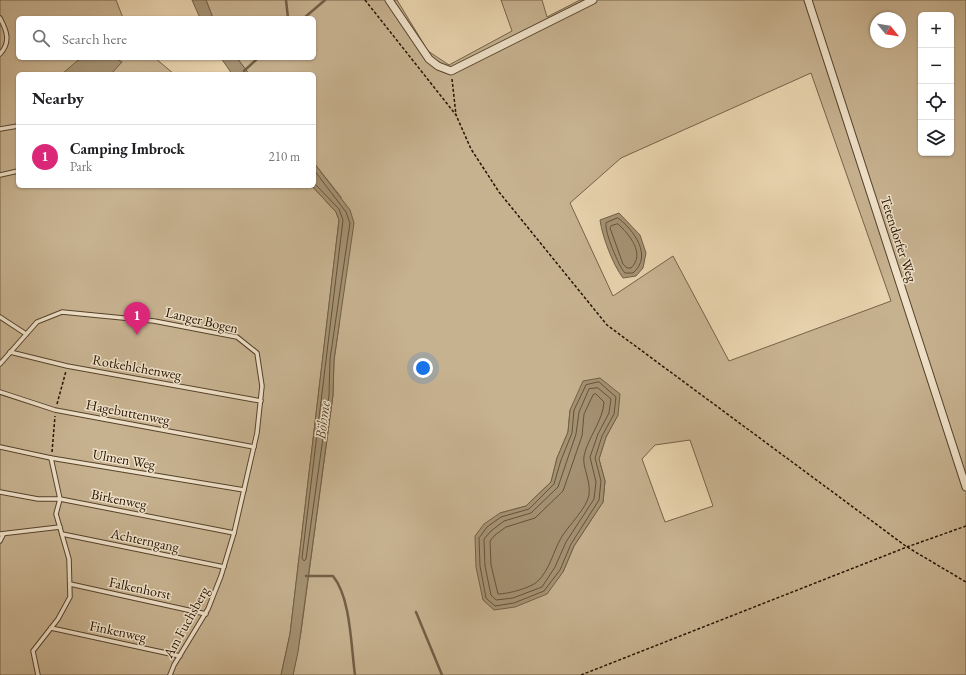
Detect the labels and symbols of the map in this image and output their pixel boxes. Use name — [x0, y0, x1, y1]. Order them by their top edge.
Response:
north arrow — [870, 12, 906, 48]
street label: Tetendorfer Weg — [877, 194, 922, 285]
pin: 1 — [124, 302, 150, 335]
street label: Langer Bogen — [164, 303, 241, 337]
street label: Rotkehlchenweg — [91, 350, 184, 384]
your location — [413, 358, 433, 378]
street label: Hagebuttenweg — [84, 395, 172, 429]
water label: Böhme — [310, 399, 334, 441]
street label: Ulmen Weg — [91, 445, 158, 474]
street label: Birkenweg — [90, 485, 149, 513]
street label: Achterngang — [108, 524, 182, 556]
street label: Falkenhorst — [107, 573, 173, 603]
street label: Am Fuchsberg — [159, 582, 213, 662]
street label: Finkenweg — [88, 616, 149, 646]

